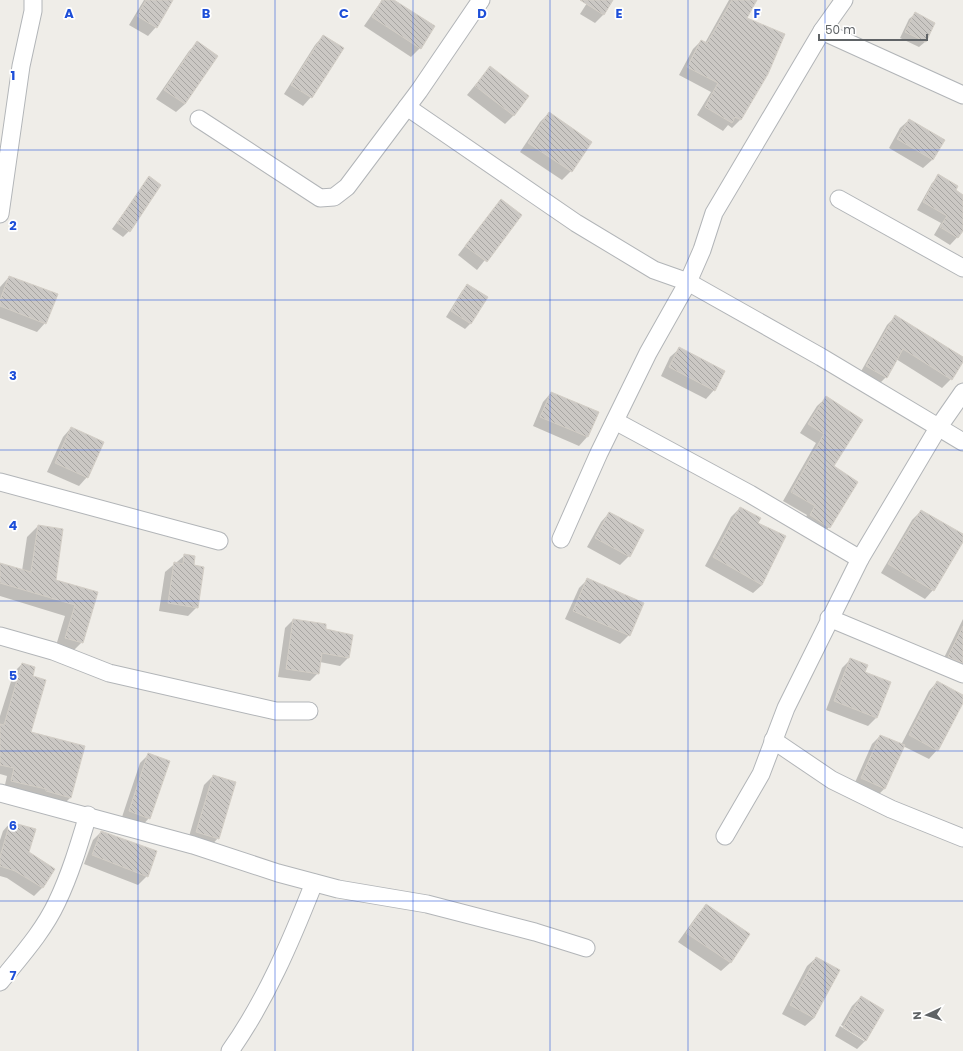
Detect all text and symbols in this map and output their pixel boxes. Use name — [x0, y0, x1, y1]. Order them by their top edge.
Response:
text: A — [64, 4, 74, 23]
text: B — [202, 4, 211, 23]
text: C — [339, 4, 349, 23]
text: D — [477, 4, 487, 23]
text: E — [615, 4, 623, 23]
text: F — [753, 4, 761, 23]
scale bar — [819, 16, 927, 42]
text: 50 m — [825, 21, 856, 38]
text: 1 — [11, 66, 15, 85]
text: 2 — [9, 216, 17, 235]
text: 3 — [9, 366, 17, 385]
text: 4 — [9, 516, 18, 535]
text: 5 — [9, 666, 17, 685]
text: 6 — [9, 816, 17, 835]
text: 7 — [10, 966, 17, 985]
north arrow — [907, 995, 947, 1035]
text: N — [909, 1011, 925, 1020]

